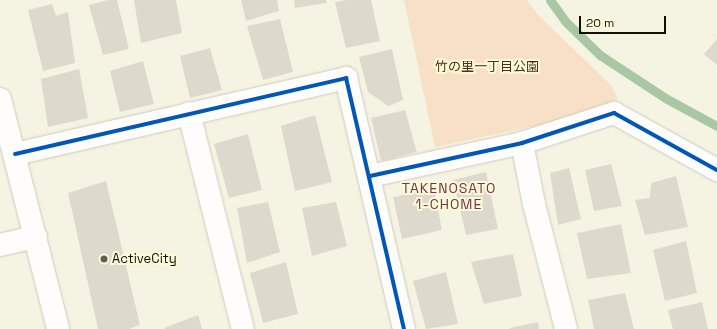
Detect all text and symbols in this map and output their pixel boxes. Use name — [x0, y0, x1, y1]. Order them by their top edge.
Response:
scale bar — [581, 8, 668, 34]
text: 20 m — [586, 15, 614, 31]
park label: 竹の里一丁目公園 — [435, 59, 539, 75]
district label: TAKENOSATO 1-CHOME — [402, 180, 496, 212]
place label: ActiveCity — [112, 251, 177, 267]
marker: ActiveCity — [99, 254, 109, 264]

